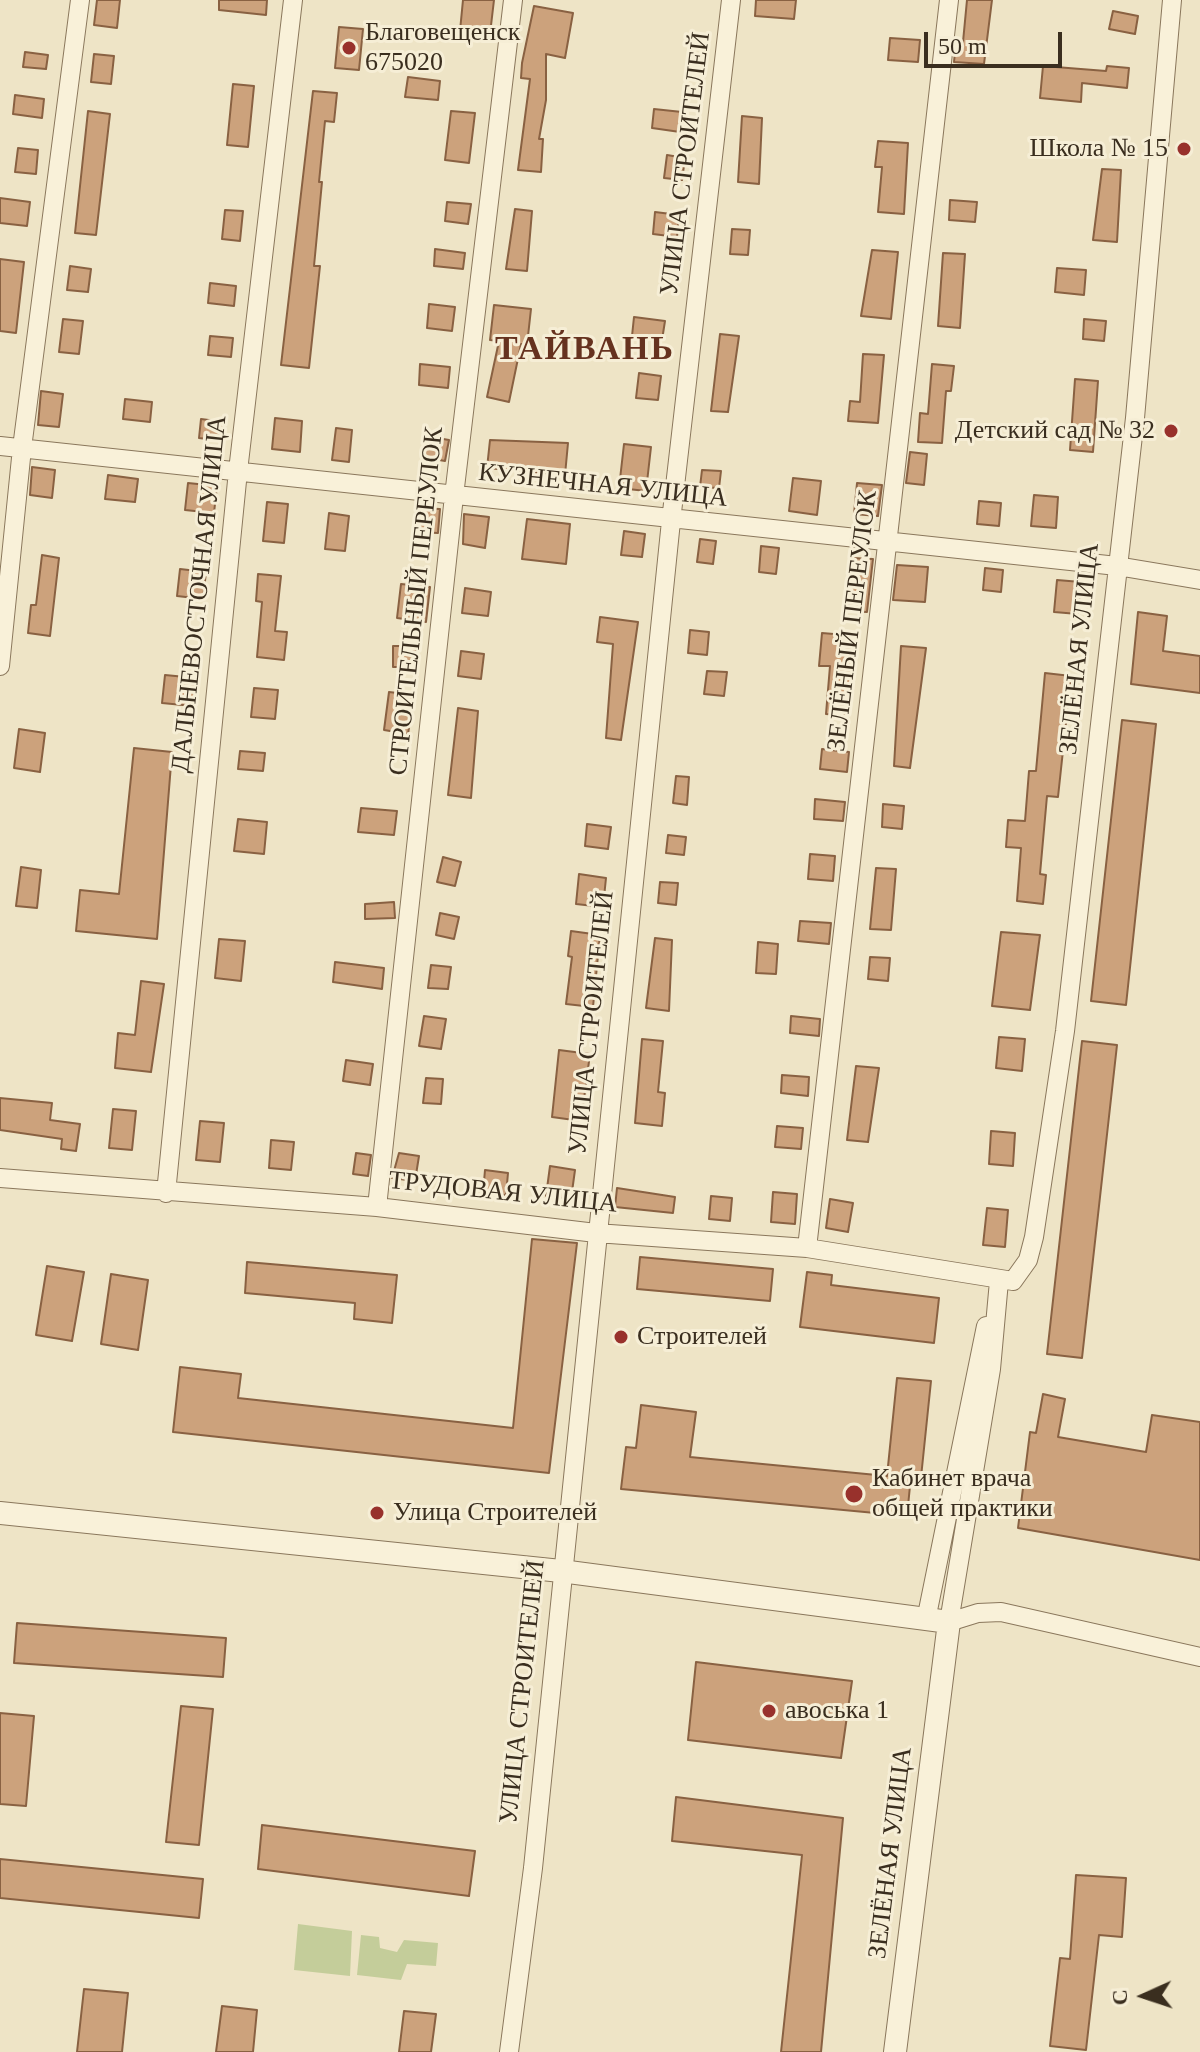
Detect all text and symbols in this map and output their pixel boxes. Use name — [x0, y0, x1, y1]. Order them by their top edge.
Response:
scale bar — [928, 16, 1066, 66]
place label: Благовещенск 675020 — [365, 17, 520, 78]
street label: УЛИЦА СТРОИТЕЛЕЙ — [654, 30, 718, 298]
text: 50 m — [938, 33, 987, 59]
marker: Благовещенск 675020 — [340, 39, 358, 57]
place label: Школа № 15 — [1029, 133, 1168, 165]
marker: Школа № 15 — [1175, 140, 1193, 158]
district label: ТАЙВАНЬ — [495, 330, 675, 370]
street label: ДАЛЬНЕВОСТОЧНАЯ УЛИЦА — [166, 414, 234, 774]
place label: Детский сад № 32 — [955, 415, 1155, 447]
marker: Детский сад № 32 — [1162, 422, 1180, 440]
street label: СТРОИТЕЛЬНЫЙ ПЕРЕУЛОК — [383, 425, 451, 777]
street label: КУЗНЕЧНАЯ УЛИЦА — [477, 457, 729, 515]
street label: ЗЕЛЁНЫЙ ПЕРЕУЛОК — [821, 489, 885, 753]
street label: ЗЕЛЁНАЯ УЛИЦА — [1053, 541, 1107, 757]
street label: УЛИЦА СТРОИТЕЛЕЙ — [563, 889, 621, 1157]
street label: ТРУДОВАЯ УЛИЦА — [387, 1165, 619, 1221]
place label: Строителей — [637, 1321, 767, 1353]
marker: Строителей — [612, 1328, 630, 1346]
place label: Кабинет врача общей практики — [872, 1463, 1053, 1524]
marker: Кабинет врача общей практики — [843, 1483, 865, 1505]
place label: Улица Строителей — [393, 1497, 597, 1529]
marker: Улица Строителей — [368, 1504, 386, 1522]
street label: УЛИЦА СТРОИТЕЛЕЙ — [494, 1558, 552, 1826]
place label: авоська 1 — [785, 1695, 889, 1727]
marker: авоська 1 — [760, 1702, 778, 1720]
street label: ЗЕЛЁНАЯ УЛИЦА — [863, 1745, 919, 1961]
north arrow — [1104, 1956, 1184, 2036]
text: С — [1107, 1989, 1132, 2006]

